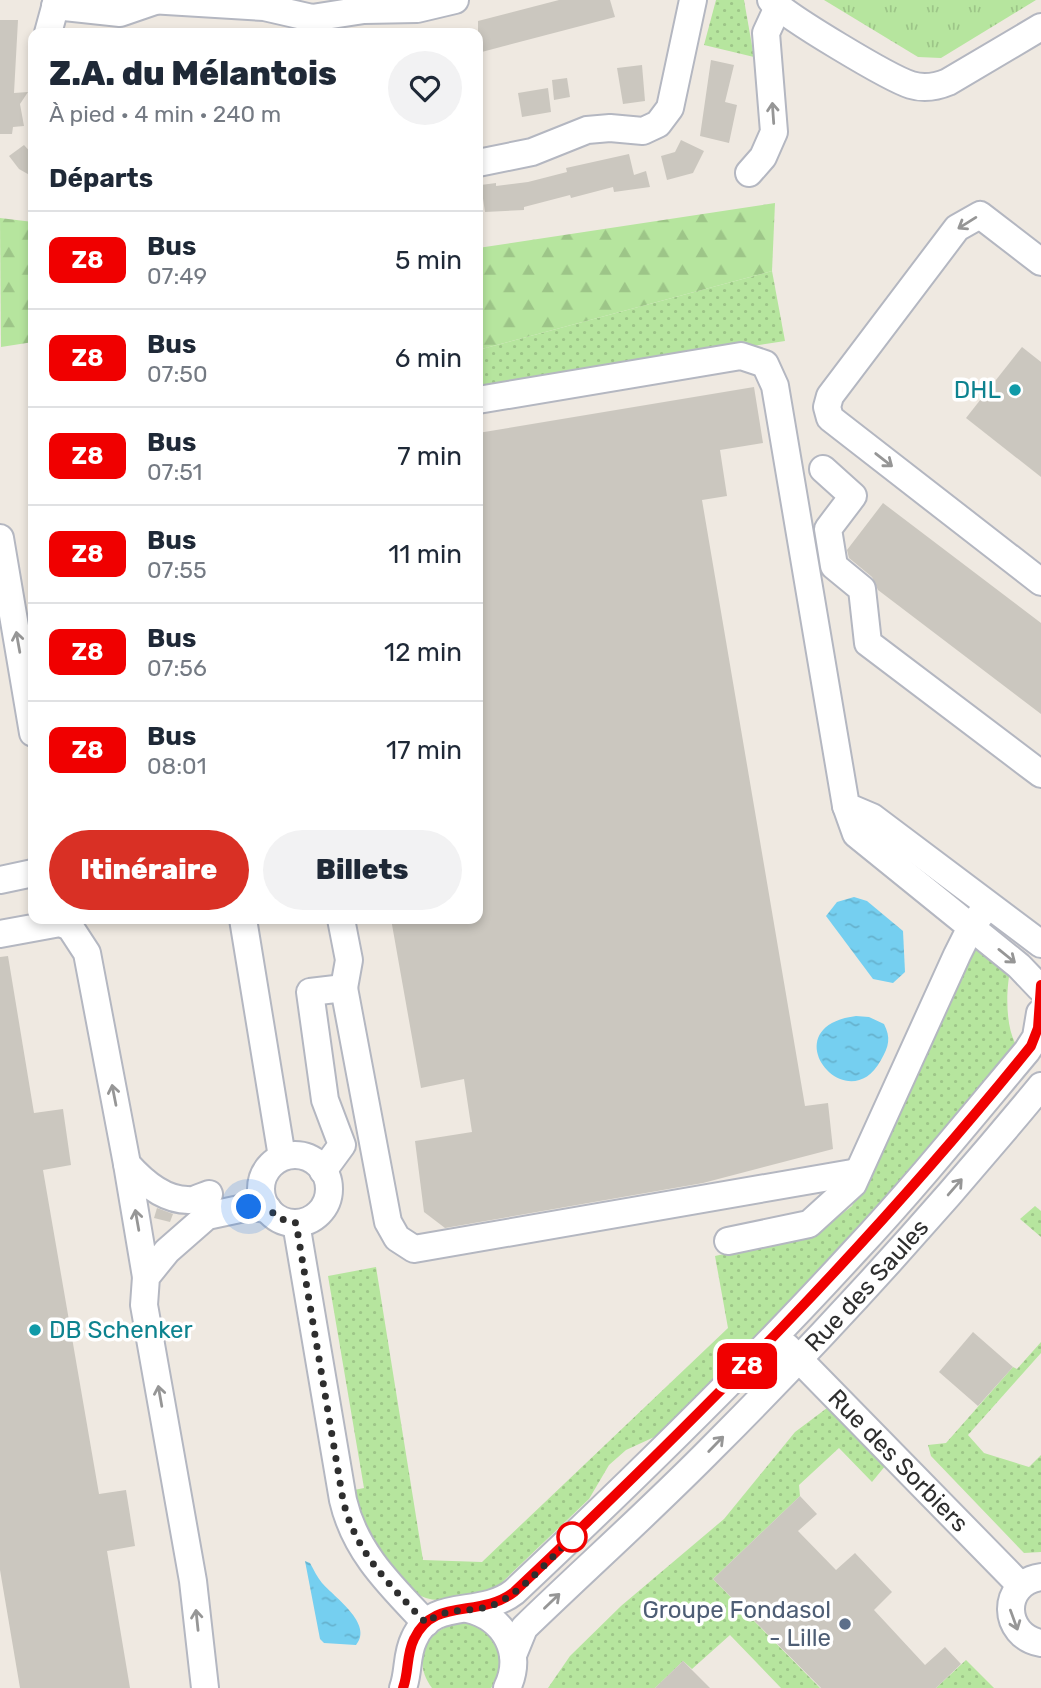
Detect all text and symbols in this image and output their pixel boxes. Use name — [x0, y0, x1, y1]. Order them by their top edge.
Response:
button: heart — [388, 51, 462, 125]
text: Z.A. du Mélantois — [49, 54, 337, 93]
text: À pied · 4 min · 240 m — [49, 100, 281, 128]
one-way arrow — [766, 102, 779, 125]
text: Départs — [49, 163, 153, 194]
one-way arrow — [957, 216, 977, 230]
text: Bus — [147, 231, 196, 262]
text: 5 min — [395, 245, 462, 276]
text: Z8 — [72, 246, 103, 274]
text: 07:49 — [147, 262, 207, 290]
text: Bus — [147, 329, 196, 360]
text: 6 min — [395, 343, 462, 374]
text: Z8 — [72, 344, 103, 372]
text: 07:50 — [147, 360, 208, 388]
place label: DHL — [954, 376, 1001, 404]
marker: DHL — [1007, 382, 1023, 398]
text: Bus — [147, 427, 196, 458]
text: 7 min — [397, 441, 462, 472]
text: Z8 — [72, 442, 103, 470]
one-way arrow — [875, 453, 893, 468]
text: 07:51 — [147, 458, 202, 486]
text: Bus — [147, 525, 196, 556]
text: 11 min — [388, 539, 462, 570]
text: Z8 — [72, 540, 103, 568]
text: 07:55 — [147, 556, 207, 584]
text: Bus — [147, 623, 196, 654]
one-way arrow — [11, 631, 24, 654]
text: 12 min — [384, 637, 462, 668]
text: Z8 — [72, 638, 103, 666]
text: 07:56 — [147, 654, 207, 682]
text: Bus — [147, 721, 196, 752]
text: 17 min — [386, 735, 462, 766]
text: Z8 — [72, 736, 103, 764]
text: 08:01 — [147, 752, 207, 780]
button: Itinéraire — [49, 830, 249, 910]
button: Billets — [263, 830, 462, 910]
one-way arrow — [997, 948, 1015, 964]
one-way arrow — [107, 1084, 120, 1107]
one-way arrow — [947, 1179, 963, 1197]
your location — [231, 1189, 266, 1224]
one-way arrow — [130, 1209, 143, 1232]
street label: Rue des Saules — [799, 1213, 934, 1357]
place label: DB Schenker — [49, 1316, 193, 1344]
marker: DB Schenker — [27, 1322, 43, 1338]
line badge: Z8 — [716, 1343, 778, 1389]
text: Z8 — [731, 1352, 763, 1380]
street label: Rue des Sorbiers — [822, 1384, 974, 1538]
one-way arrow — [153, 1385, 166, 1408]
one-way arrow — [708, 1435, 725, 1452]
unlabelled marker — [557, 1522, 587, 1552]
one-way arrow — [544, 1593, 561, 1610]
place label: Groupe Fondasol - Lille — [642, 1596, 831, 1652]
one-way arrow — [191, 1609, 204, 1632]
one-way arrow — [1009, 1609, 1021, 1630]
marker: Groupe Fondasol - Lille — [837, 1616, 853, 1632]

